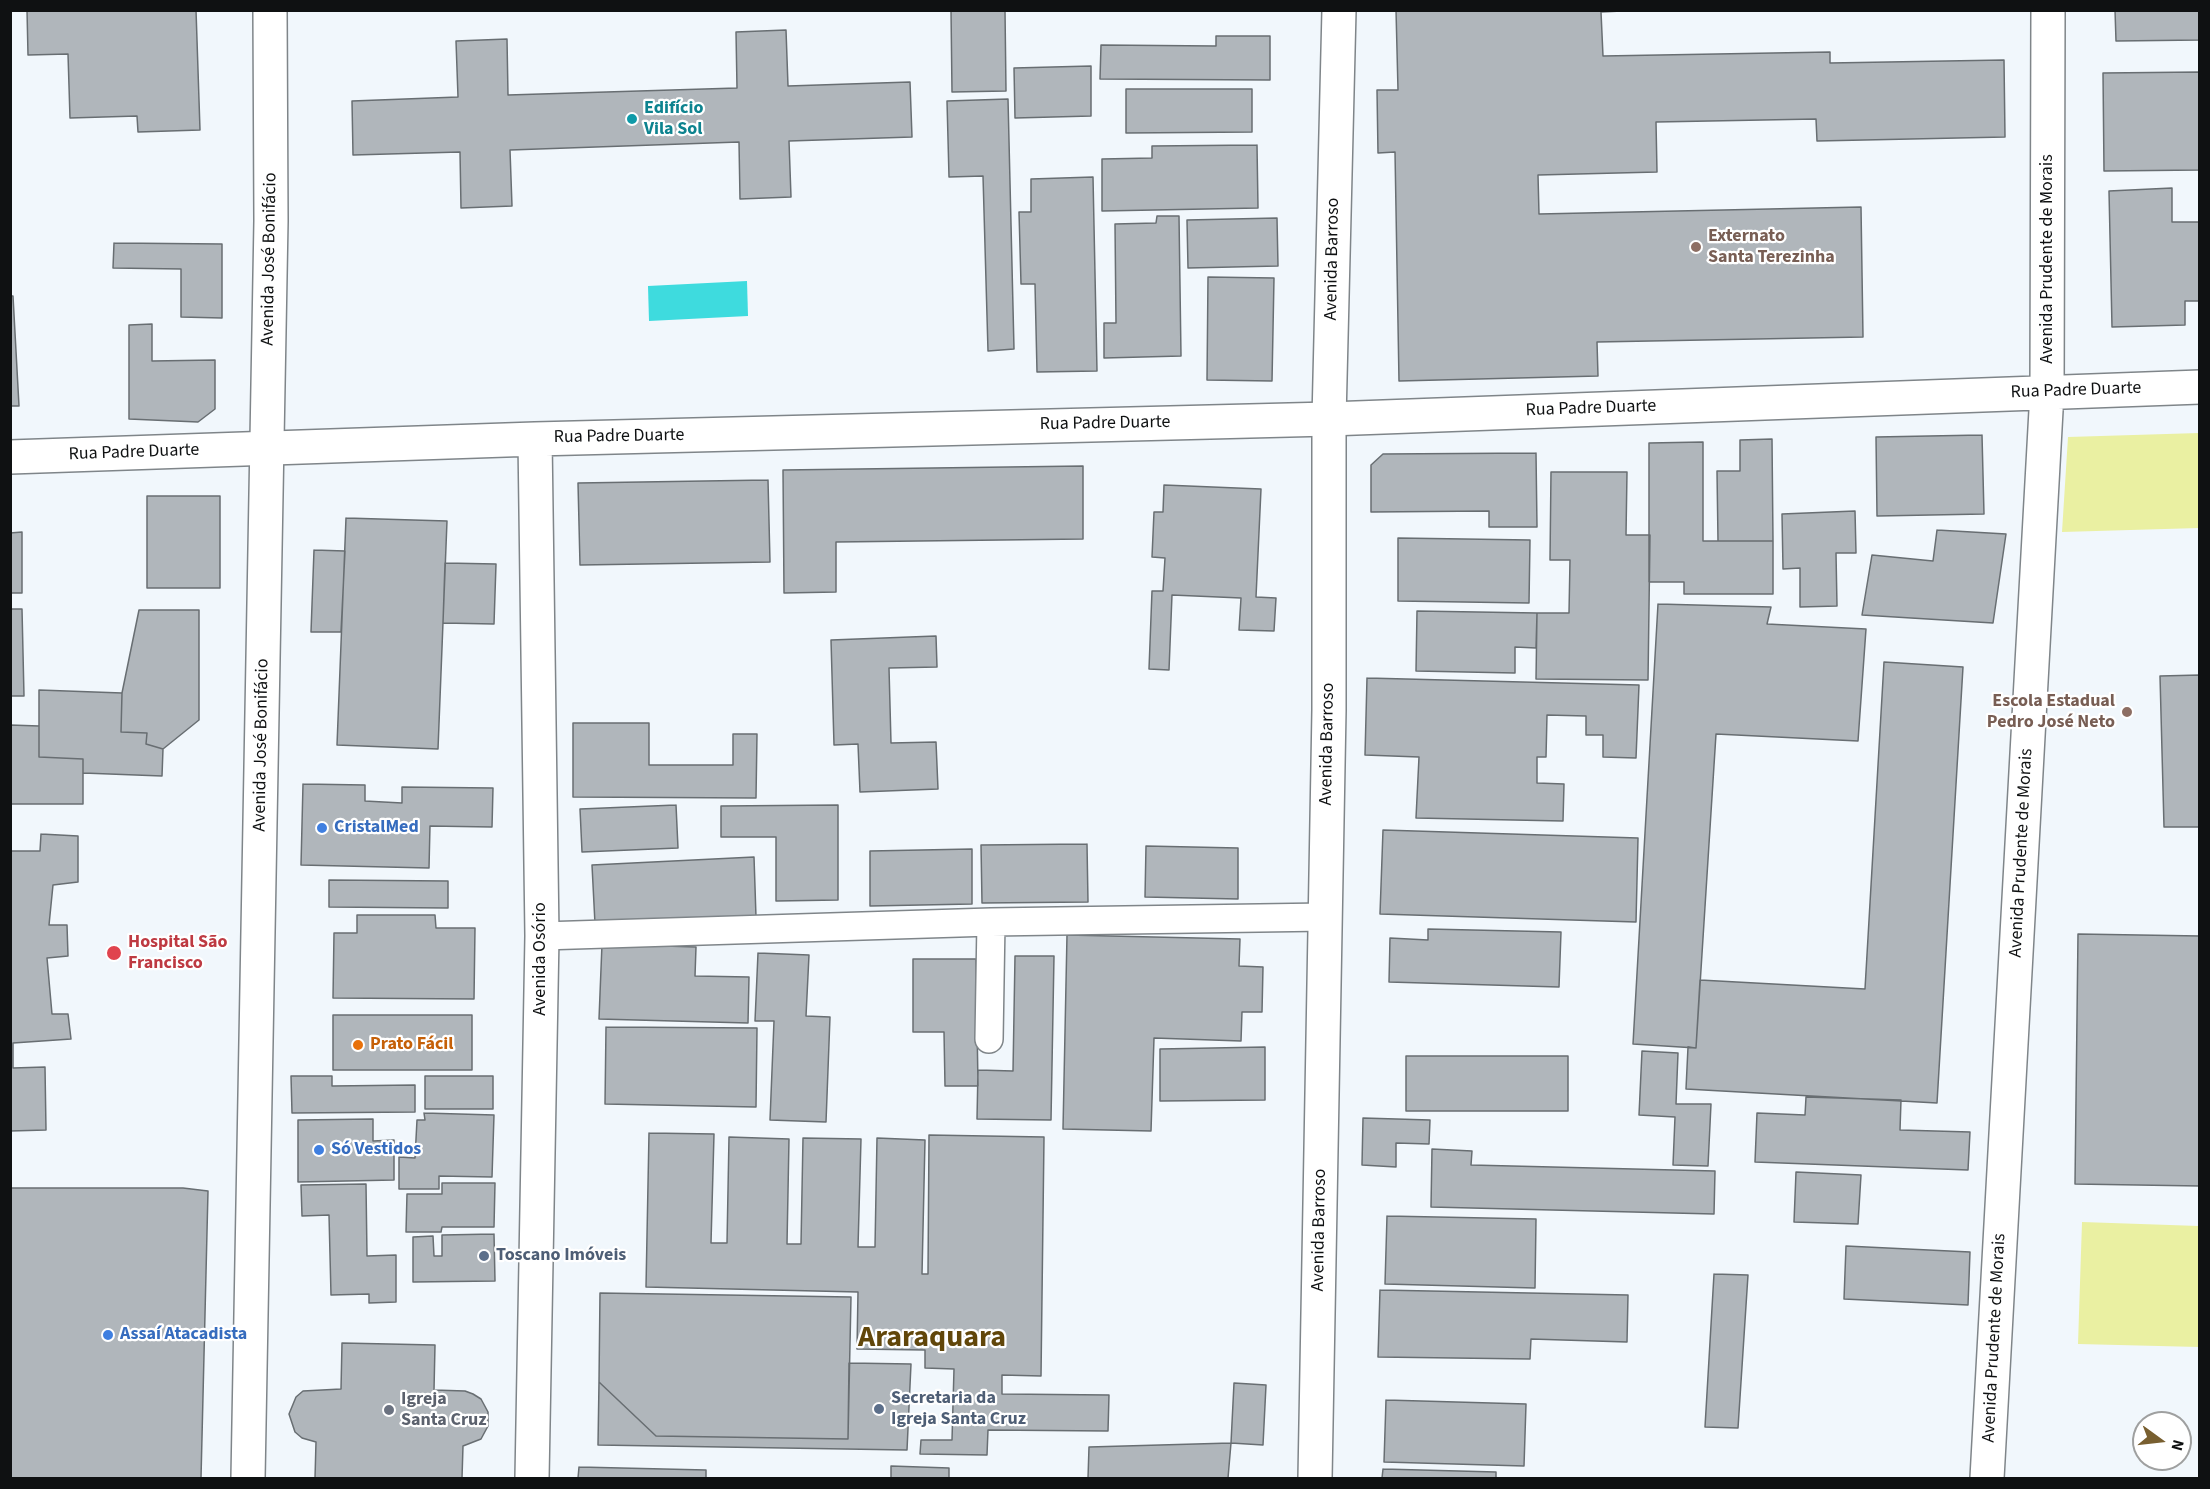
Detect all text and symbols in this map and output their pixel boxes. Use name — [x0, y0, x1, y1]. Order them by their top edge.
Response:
place label: Edifício Vila Sol — [644, 98, 703, 140]
marker: Edifício Vila Sol — [625, 112, 639, 126]
street label: Avenida Prudente de Morais — [2037, 154, 2059, 364]
street label: Avenida José Bonifácio — [258, 172, 282, 346]
street label: Avenida Barroso — [1321, 197, 1345, 321]
place label: Externato Santa Terezinha — [1708, 226, 1835, 268]
marker: Externato Santa Terezinha — [1689, 240, 1703, 254]
street label: Rua Padre Duarte — [2010, 378, 2142, 404]
street label: Rua Padre Duarte — [1525, 396, 1657, 422]
street label: Rua Padre Duarte — [1039, 412, 1171, 436]
street label: Rua Padre Duarte — [553, 425, 685, 449]
street label: Rua Padre Duarte — [68, 440, 200, 466]
street label: Avenida José Bonifácio — [250, 658, 274, 832]
street label: Avenida Barroso — [1316, 682, 1340, 806]
place label: Escola Estadual Pedro José Neto — [1987, 691, 2115, 734]
marker: Escola Estadual Pedro José Neto — [2120, 705, 2134, 719]
street label: Avenida Prudente de Morais — [2006, 748, 2038, 958]
place label: CristalMed — [334, 817, 419, 839]
marker: CristalMed — [315, 821, 329, 835]
street label: Avenida Osório — [530, 902, 552, 1016]
place label: Hospital São Francisco — [128, 932, 228, 974]
marker: Hospital São Francisco — [105, 944, 123, 962]
place label: Prato Fácil — [370, 1034, 453, 1056]
marker: Prato Fácil — [351, 1038, 365, 1052]
place label: Só Vestidos — [331, 1139, 421, 1161]
marker: Só Vestidos — [312, 1143, 326, 1157]
street label: Avenida Barroso — [1308, 1168, 1332, 1292]
street label: Avenida Prudente de Morais — [1979, 1233, 2011, 1443]
place label: Toscano Imóveis — [496, 1245, 626, 1267]
marker: Toscano Imóveis — [477, 1249, 491, 1263]
district label: Araraquara — [858, 1321, 1006, 1357]
place label: Assaí Atacadista — [120, 1324, 247, 1346]
marker: Assaí Atacadista — [101, 1328, 115, 1342]
place label: Secretaria da Igreja Santa Cruz — [891, 1388, 1026, 1430]
place label: Igreja Santa Cruz — [401, 1389, 487, 1432]
marker: Secretaria da Igreja Santa Cruz — [872, 1402, 886, 1416]
marker: Igreja Santa Cruz — [382, 1403, 396, 1417]
north arrow — [2132, 1411, 2192, 1471]
text: N — [2165, 1437, 2189, 1453]

